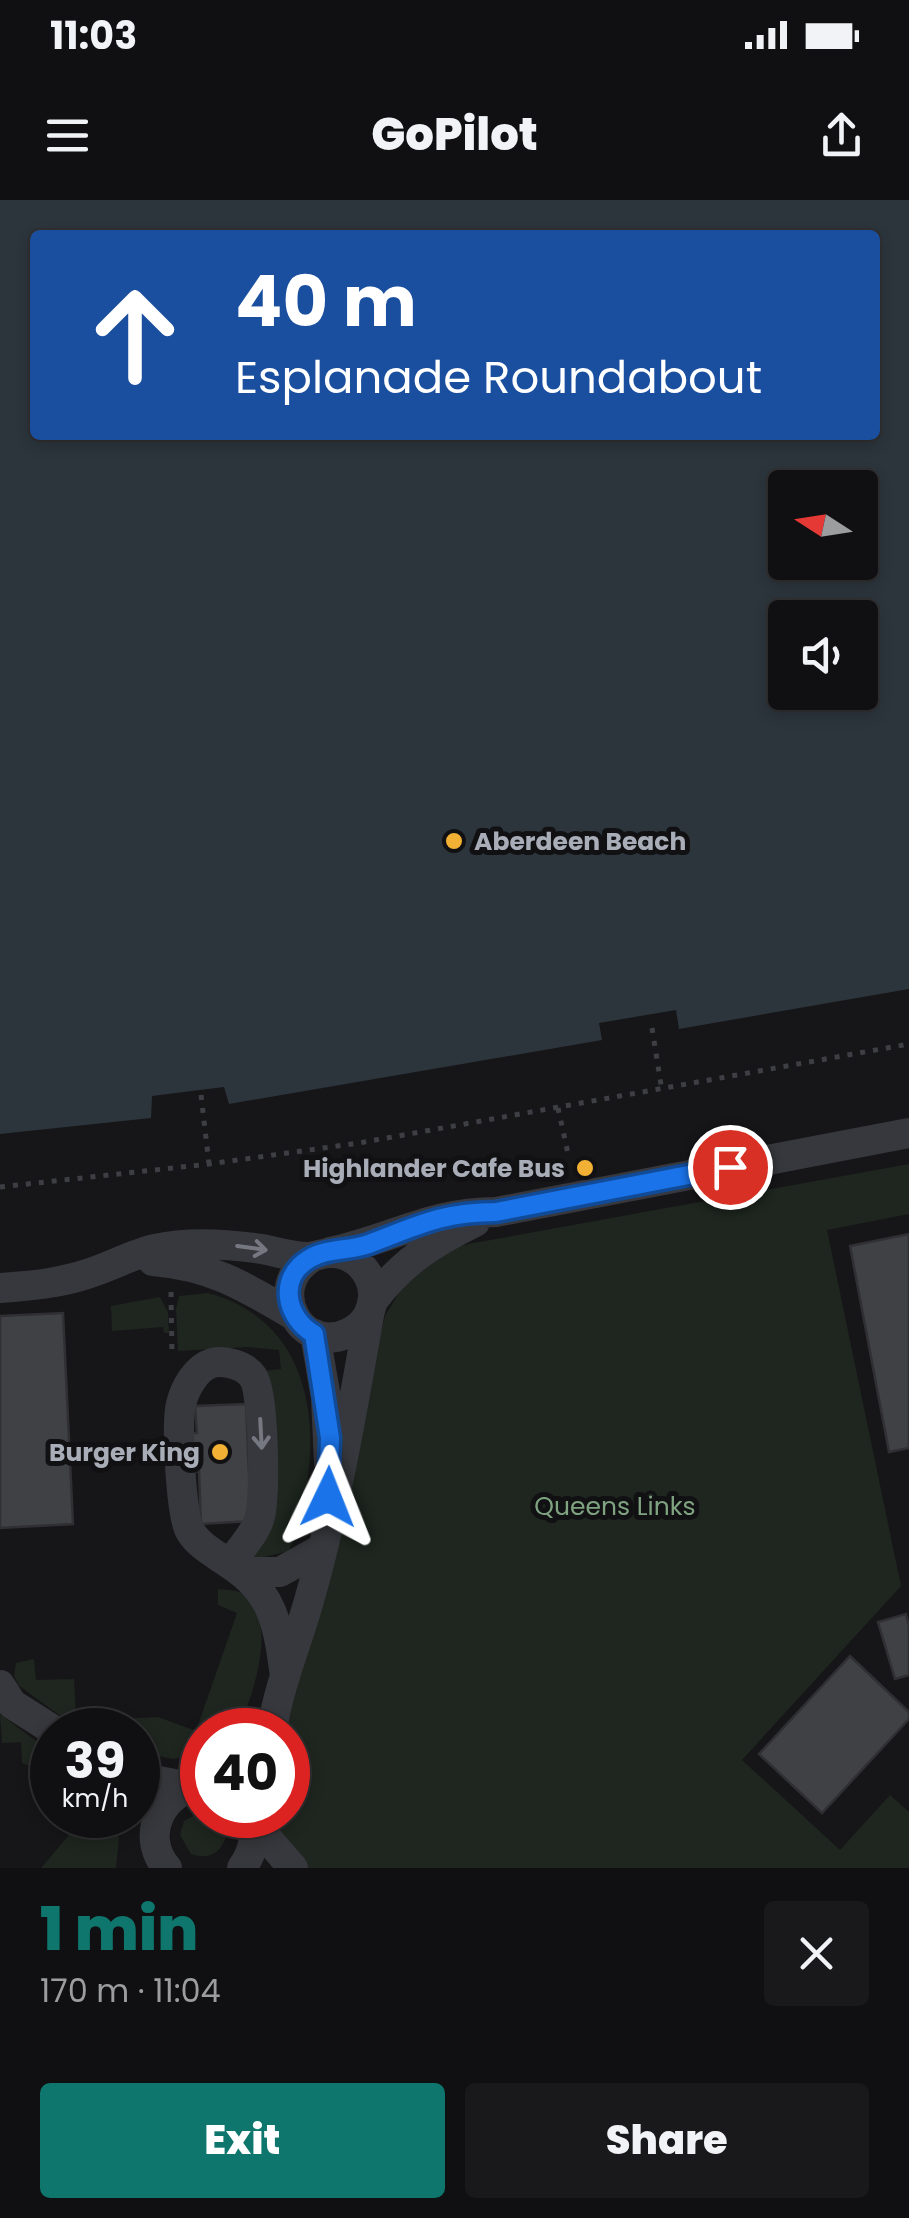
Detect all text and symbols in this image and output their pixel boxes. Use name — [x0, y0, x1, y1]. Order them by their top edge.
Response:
text: 11:03 — [50, 9, 137, 62]
text: GoPilot — [371, 103, 538, 166]
icon: menu — [40, 108, 95, 163]
icon: share — [814, 108, 869, 163]
text: 40 m — [235, 252, 417, 351]
icon: ahead — [70, 270, 200, 400]
text: Esplanade Roundabout — [235, 346, 762, 409]
north arrow — [768, 470, 878, 580]
map controls — [768, 470, 878, 710]
button: sound — [768, 600, 878, 710]
place label: Aberdeen Beach — [474, 824, 686, 859]
marker: Aberdeen Beach — [443, 830, 465, 852]
pin — [688, 1125, 773, 1210]
icon: arrive — [703, 1140, 758, 1195]
place label: Highlander Cafe Bus — [303, 1151, 565, 1186]
marker: Highlander Cafe Bus — [574, 1157, 596, 1179]
one-way arrow — [236, 1240, 268, 1258]
one-way arrow — [251, 1418, 270, 1450]
place label: Burger King — [49, 1435, 200, 1470]
marker: Burger King — [209, 1441, 231, 1463]
position arrow — [276, 1445, 380, 1549]
park label: Queens Links — [534, 1489, 696, 1524]
speed limit sign: 40 — [180, 1708, 310, 1838]
text: 39 — [65, 1725, 126, 1796]
text: km/h — [62, 1781, 128, 1816]
text: 1 min — [40, 1887, 198, 1971]
button: close — [764, 1901, 869, 2006]
text: 170 m · 11:04 — [40, 1968, 221, 2013]
button: Exit — [40, 2083, 445, 2198]
button: Share — [465, 2083, 869, 2198]

